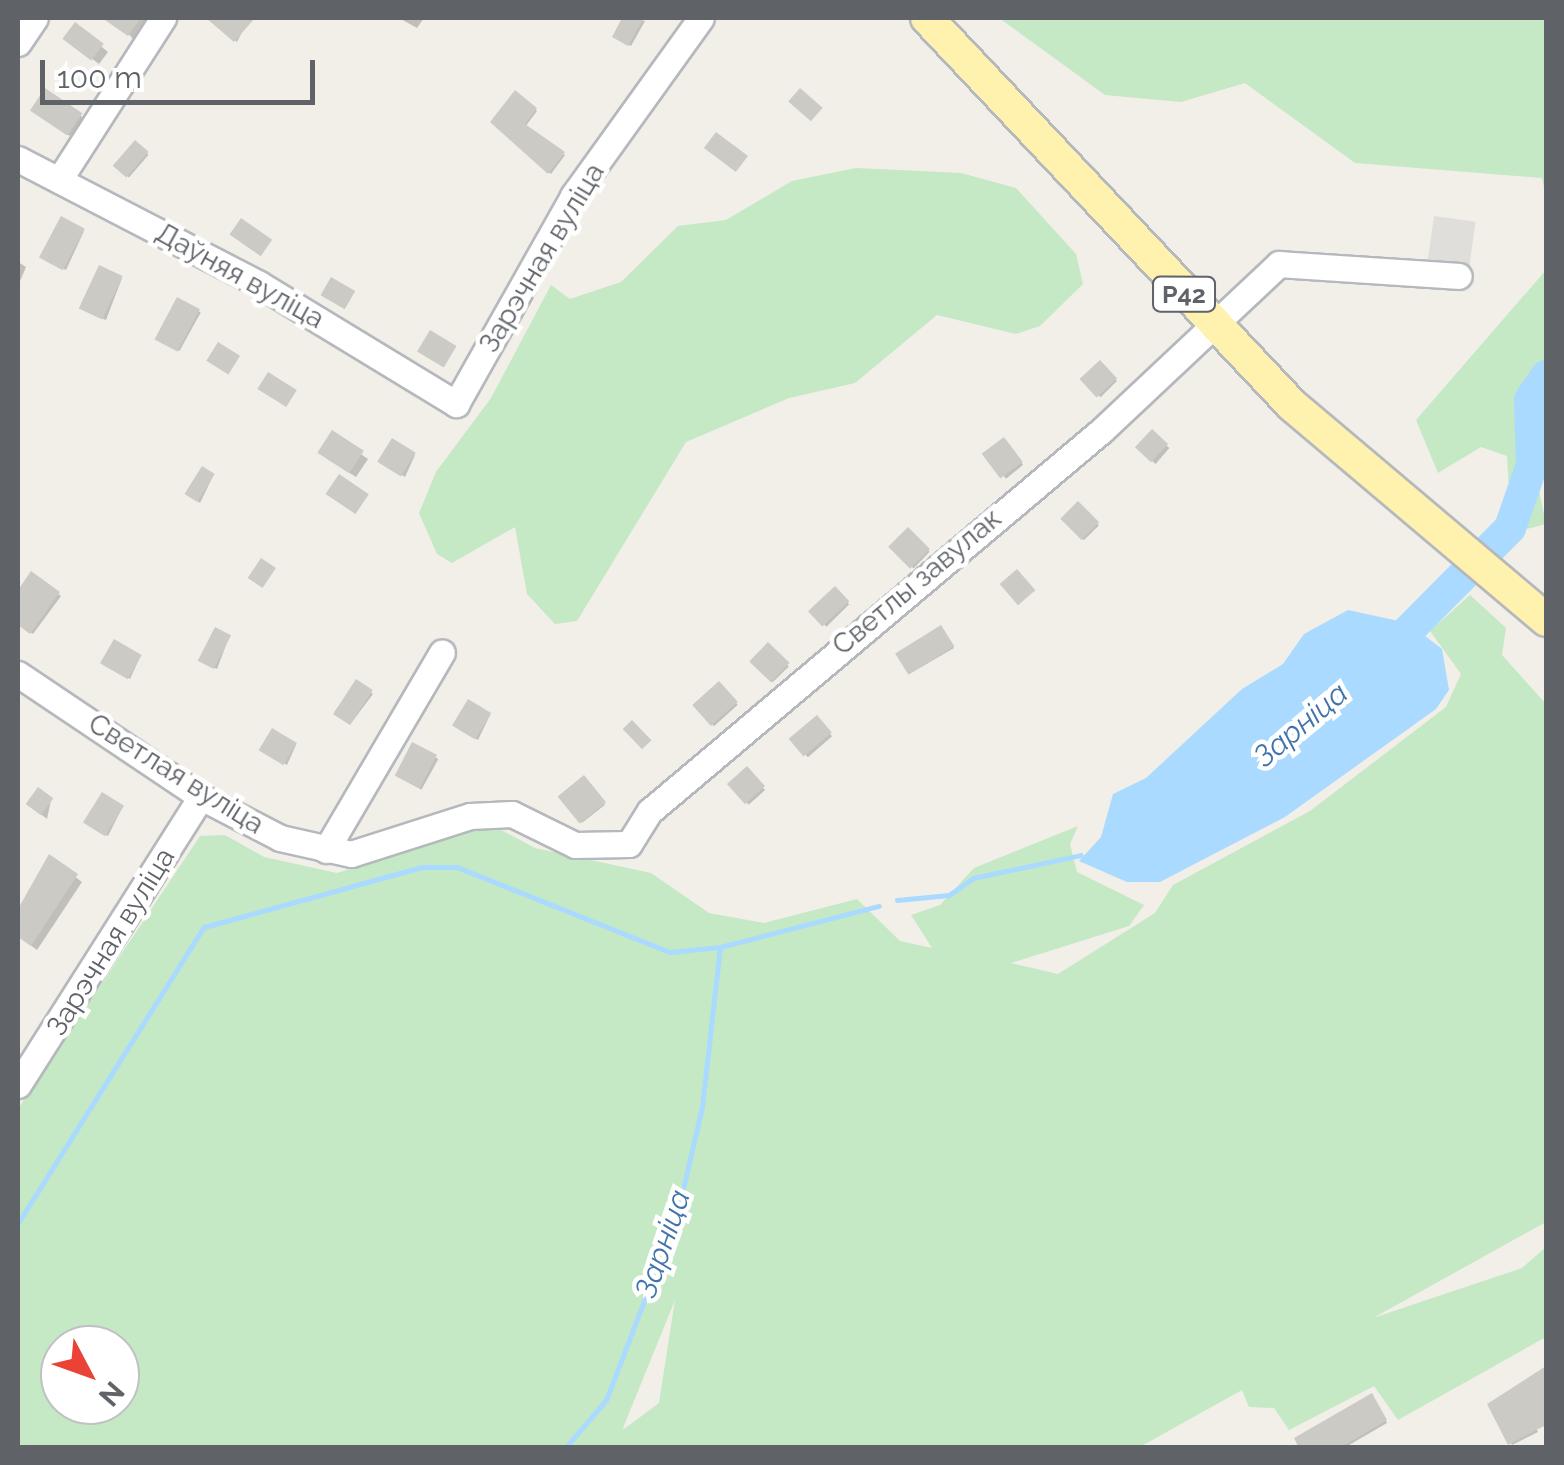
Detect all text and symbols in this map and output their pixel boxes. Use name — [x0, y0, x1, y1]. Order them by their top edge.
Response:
scale bar — [45, 40, 320, 102]
text: 100 m — [57, 60, 142, 95]
street label: Зарэчная вуліца — [472, 157, 612, 359]
street label: Даўняя вуліца — [150, 216, 330, 336]
road number: Р42 — [1152, 274, 1216, 314]
street label: Светлы завулак — [826, 502, 1008, 662]
water label: Зарніца — [1247, 675, 1355, 775]
street label: Светлая вуліца — [82, 707, 270, 841]
street label: Зарэчная вуліца — [40, 842, 182, 1042]
water label: Зарніца — [628, 1185, 698, 1303]
north arrow — [40, 1325, 140, 1425]
text: N — [92, 1375, 131, 1413]

